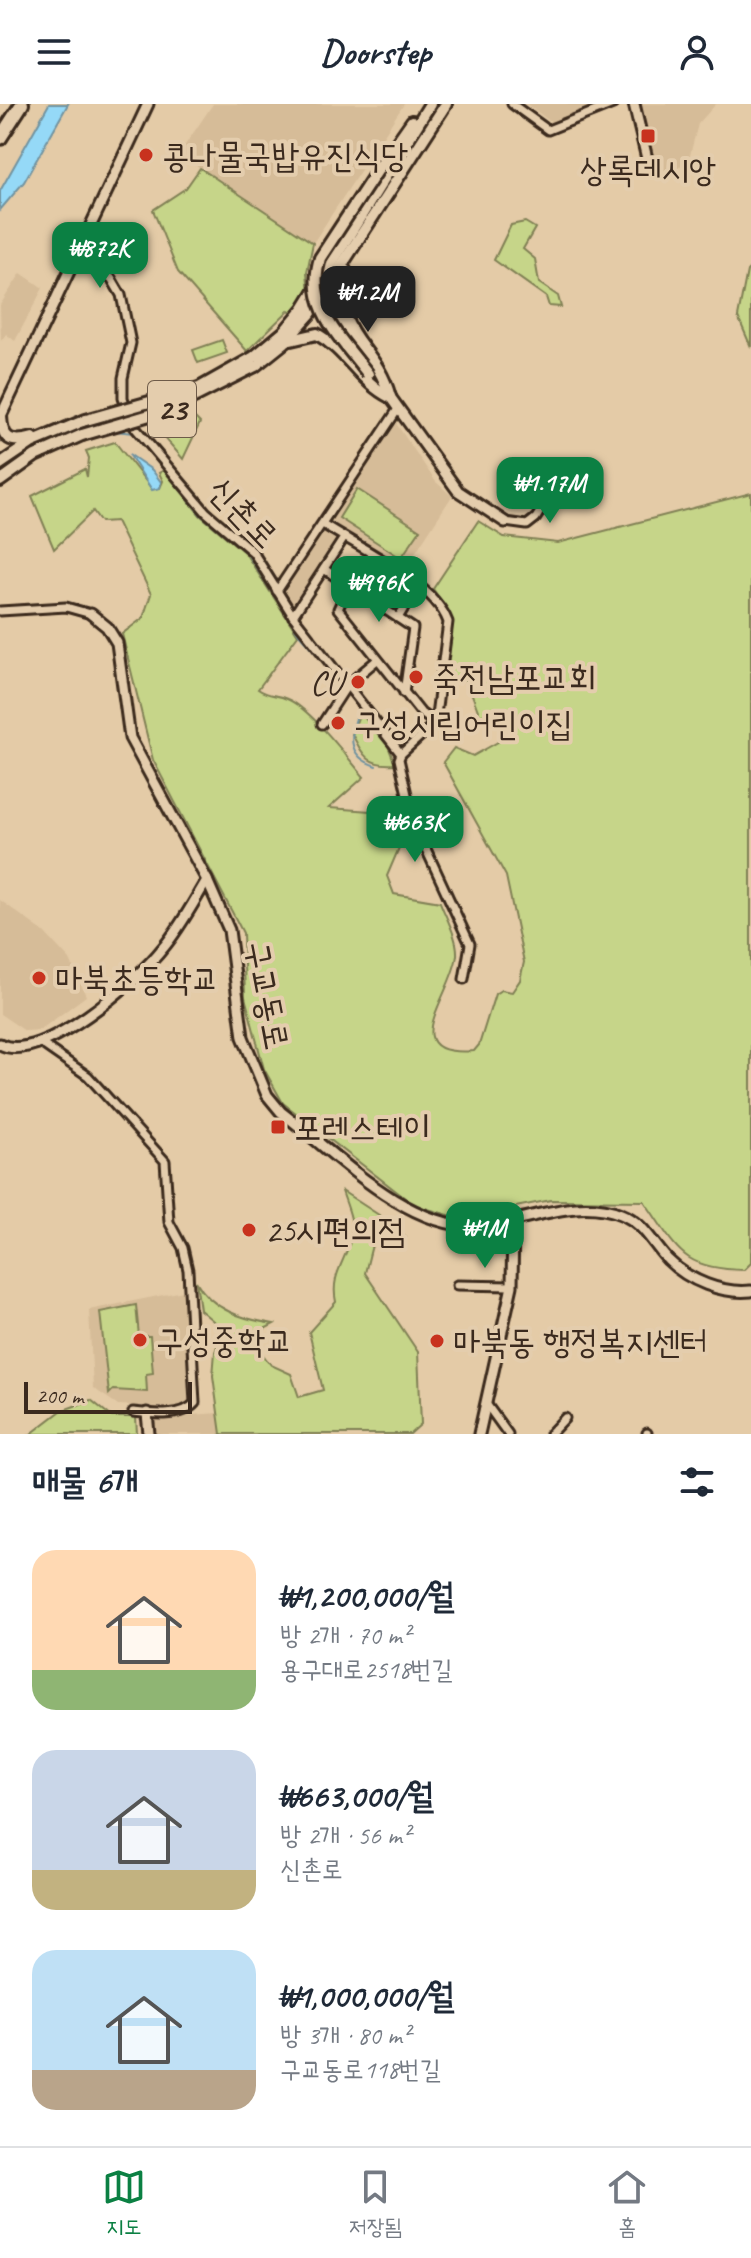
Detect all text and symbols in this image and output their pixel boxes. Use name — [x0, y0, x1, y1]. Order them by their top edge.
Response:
text: Doorstep — [320, 29, 431, 75]
icon: menu — [32, 30, 76, 74]
icon: person — [675, 30, 719, 74]
marker: 상록데시앙 — [639, 127, 657, 145]
place label: 콩나물국밥유진식당 — [162, 134, 408, 177]
marker: 콩나물국밥유진식당 — [137, 146, 155, 164]
place label: 상록데시앙 — [580, 148, 716, 191]
pin: ₩872K — [44, 222, 156, 290]
text: ₩872K — [70, 231, 130, 264]
pin: ₩1.2M — [312, 266, 424, 334]
text: ₩1.2M — [338, 275, 398, 308]
road number: 23 — [148, 381, 196, 437]
pin: ₩1.17M — [485, 457, 615, 525]
text: ₩1.17M — [515, 466, 585, 499]
street label: 신촌로 — [200, 468, 288, 557]
pin: ₩996K — [323, 556, 435, 624]
text: ₩996K — [349, 565, 409, 598]
place label: 죽전남포교회 — [432, 656, 596, 699]
place label: CU — [310, 661, 349, 704]
marker: 죽전남포교회 — [407, 668, 425, 686]
marker: CU — [349, 673, 367, 691]
place label: 구성시립어린이집 — [354, 702, 573, 745]
marker: 구성시립어린이집 — [329, 714, 347, 732]
pin: ₩663K — [359, 796, 471, 864]
text: ₩663K — [384, 805, 446, 838]
street label: 구교동로 — [236, 937, 299, 1053]
place label: 마북초등학교 — [55, 957, 219, 1000]
marker: 마북초등학교 — [30, 969, 48, 987]
place label: 포레스테이 — [294, 1106, 431, 1149]
marker: 포레스테이 — [269, 1118, 287, 1136]
pin: ₩1M — [446, 1202, 524, 1270]
place label: 25시편의점 — [265, 1209, 405, 1252]
text: ₩1M — [464, 1211, 506, 1244]
marker: 25시편의점 — [240, 1221, 258, 1239]
place label: 구성중학교 — [156, 1319, 293, 1362]
place label: 마북동 행정복지센터 — [453, 1320, 707, 1363]
marker: 구성중학교 — [131, 1331, 149, 1349]
marker: 마북동 행정복지센터 — [428, 1332, 446, 1350]
scale bar — [24, 1378, 192, 1414]
text: 200 m — [36, 1382, 83, 1410]
text: 매물 6개 — [32, 1460, 138, 1503]
icon: filters — [675, 1460, 719, 1504]
text: ₩1,200,000/월 — [280, 1574, 454, 1617]
icon: home — [96, 1582, 192, 1678]
text: 방 2개 · 70 m² — [280, 1619, 410, 1652]
text: 용구대로2518번길 — [280, 1653, 452, 1686]
text: ₩663,000/월 — [280, 1774, 434, 1817]
icon: home — [96, 1782, 192, 1878]
text: 방 2개 · 56 m² — [280, 1819, 410, 1852]
text: 신촌로 — [280, 1853, 343, 1886]
text: ₩1,000,000/월 — [280, 1974, 454, 2017]
icon: home — [96, 1982, 192, 2078]
text: 방 3개 · 80 m² — [280, 2019, 410, 2052]
text: 구교동로118번길 — [280, 2053, 441, 2086]
tab: 지도 — [102, 2165, 146, 2241]
tab: 저장됨 — [349, 2165, 402, 2241]
tab: 홈 — [605, 2165, 649, 2241]

